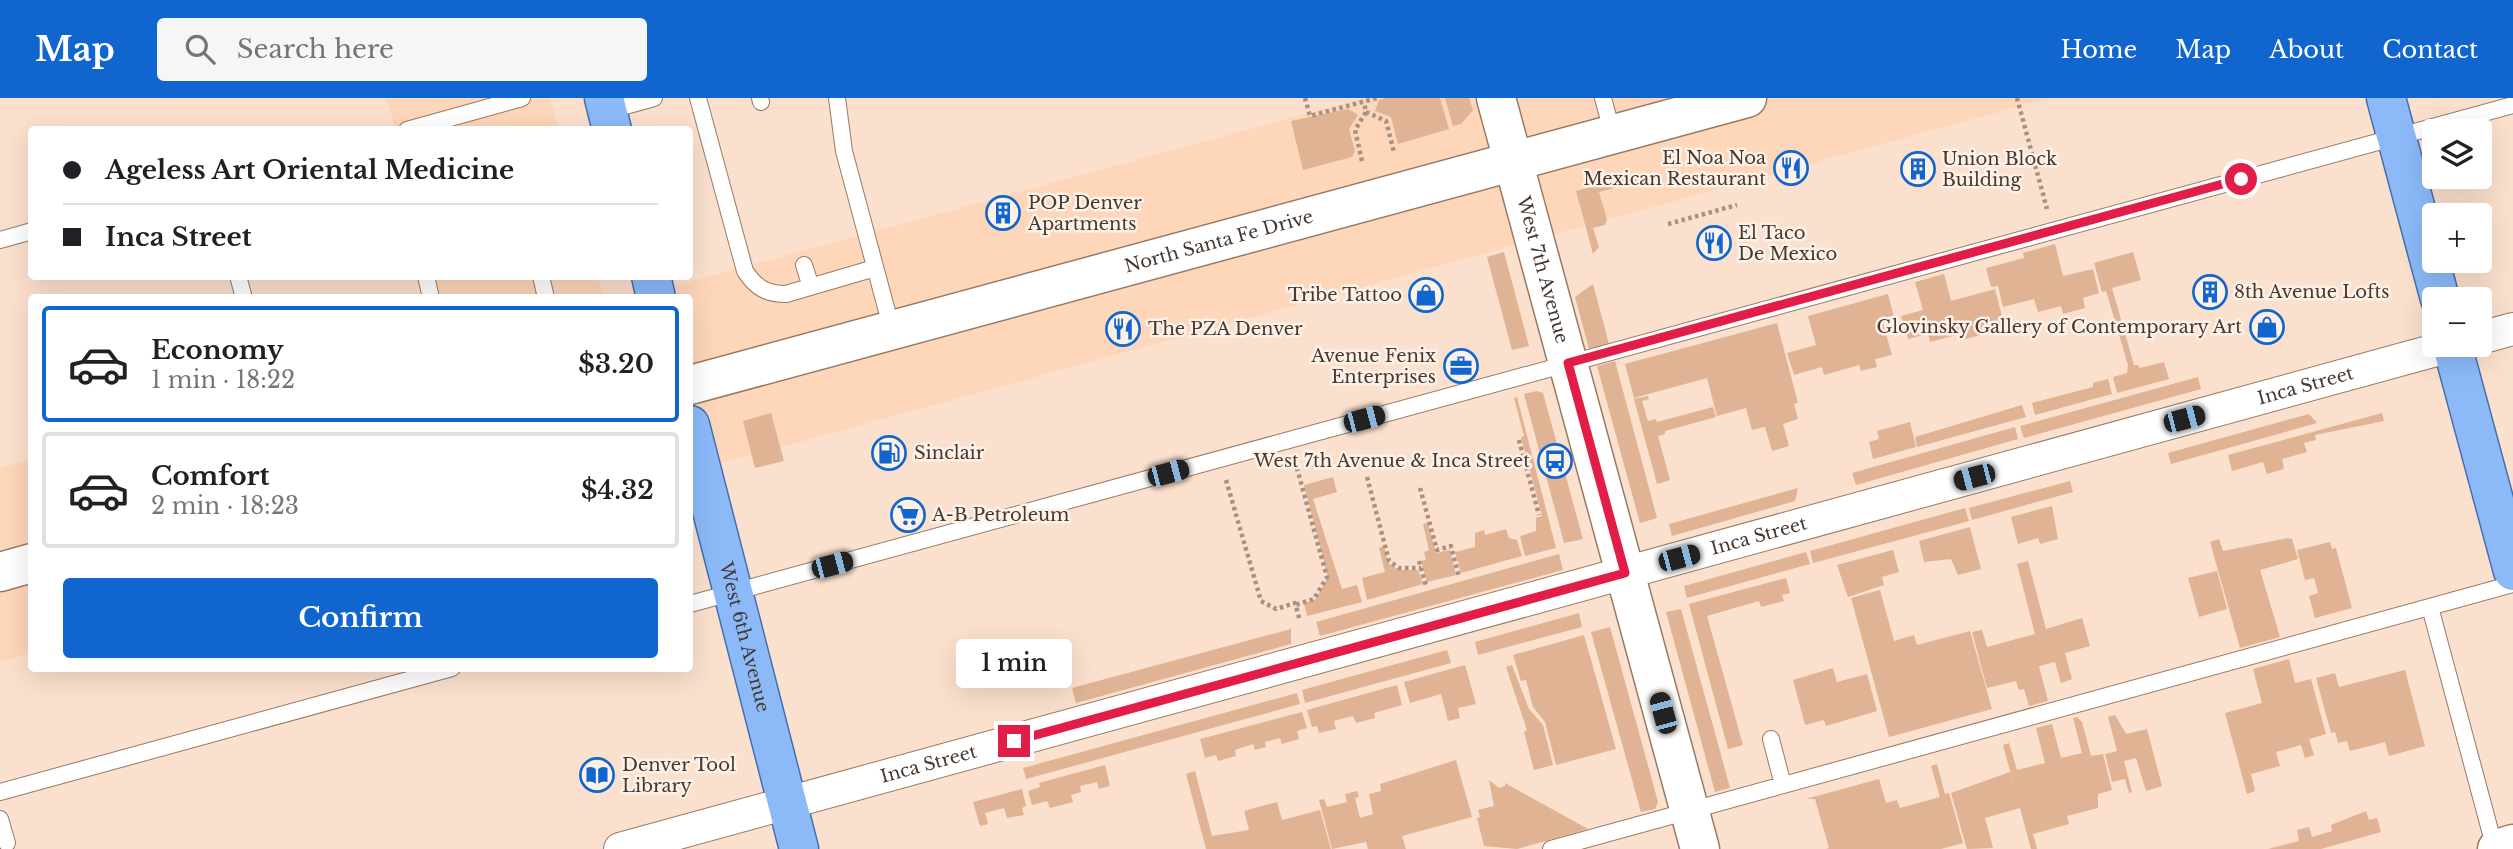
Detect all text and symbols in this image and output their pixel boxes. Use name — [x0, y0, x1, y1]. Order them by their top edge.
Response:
search box — [157, 18, 647, 81]
text: Map — [35, 29, 115, 70]
icon: search — [181, 30, 219, 68]
text: Search here — [237, 33, 394, 65]
text: Home — [2061, 35, 2137, 64]
text: Map — [2175, 35, 2231, 64]
text: About — [2269, 35, 2344, 64]
text: Contact — [2382, 35, 2478, 64]
map controls — [2422, 119, 2492, 357]
button: layers — [2422, 119, 2492, 189]
place label: El Noa Noa Mexican Restaurant — [1583, 147, 1766, 190]
place label: Union Block Building — [1942, 148, 2057, 191]
restaurant icon: El Noa Noa Mexican Restaurant — [1772, 149, 1810, 187]
building icon: Union Block Building — [1899, 150, 1937, 188]
text: Ageless Art Oriental Medicine — [105, 154, 514, 186]
route start — [2225, 163, 2257, 195]
place label: POP Denver Apartments — [1027, 192, 1142, 235]
street label: West 7th Avenue — [1512, 193, 1573, 346]
building icon: POP Denver Apartments — [984, 194, 1022, 232]
button: + — [2422, 203, 2492, 273]
street label: North Santa Fe Drive — [1122, 205, 1316, 278]
text: Inca Street — [105, 221, 252, 253]
place label: El Taco De Mexico — [1738, 222, 1837, 265]
restaurant icon: El Taco De Mexico — [1695, 224, 1733, 262]
building icon: 8th Avenue Lofts — [2191, 273, 2229, 311]
shop icon: Tribe Tattoo — [1407, 276, 1445, 314]
place label: 8th Avenue Lofts — [2234, 281, 2390, 303]
place label: Tribe Tattoo — [1288, 284, 1402, 306]
button: − — [2422, 287, 2492, 357]
shop icon: Glovinsky Gallery of Contemporary Art — [2248, 308, 2286, 346]
restaurant icon: The PZA Denver — [1104, 310, 1142, 348]
place label: Glovinsky Gallery of Contemporary Art — [1877, 316, 2242, 338]
place label: The PZA Denver — [1148, 318, 1303, 340]
icon: car — [67, 333, 130, 396]
text: Economy — [151, 334, 284, 366]
place label: Avenue Fenix Enterprises — [1310, 345, 1436, 388]
office icon: Avenue Fenix Enterprises — [1442, 347, 1480, 385]
text: $3.20 — [578, 348, 654, 380]
street label: Inca Street — [2255, 362, 2356, 409]
text: 1 min · 18:22 — [151, 366, 295, 394]
car — [1341, 403, 1388, 435]
car — [2161, 403, 2208, 435]
fuel station icon: Sinclair — [870, 434, 908, 472]
place label: Sinclair — [914, 442, 985, 464]
bus stop icon: West 7th Avenue & Inca Street — [1536, 442, 1574, 480]
place label: West 7th Avenue & Inca Street — [1253, 450, 1530, 472]
car — [1145, 457, 1192, 489]
icon: car — [67, 459, 130, 522]
text: Comfort — [151, 460, 269, 492]
car — [1951, 461, 1998, 493]
text: $4.32 — [581, 474, 654, 506]
text: 2 min · 18:23 — [151, 492, 299, 520]
supermarket icon: A-B Petroleum — [889, 496, 927, 534]
place label: A-B Petroleum — [931, 504, 1069, 526]
street label: Inca Street — [1708, 512, 1809, 560]
car — [1656, 542, 1703, 574]
car — [809, 549, 856, 581]
street label: West 6th Avenue — [714, 559, 774, 714]
button: Confirm — [63, 578, 658, 658]
callout: 1 min — [956, 640, 1072, 688]
text: 1 min — [981, 649, 1047, 677]
car — [1648, 690, 1679, 736]
route end — [998, 725, 1030, 757]
street label: Inca Street — [878, 740, 979, 788]
place label: Denver Tool Library — [622, 754, 736, 797]
library icon: Denver Tool Library — [578, 756, 616, 794]

